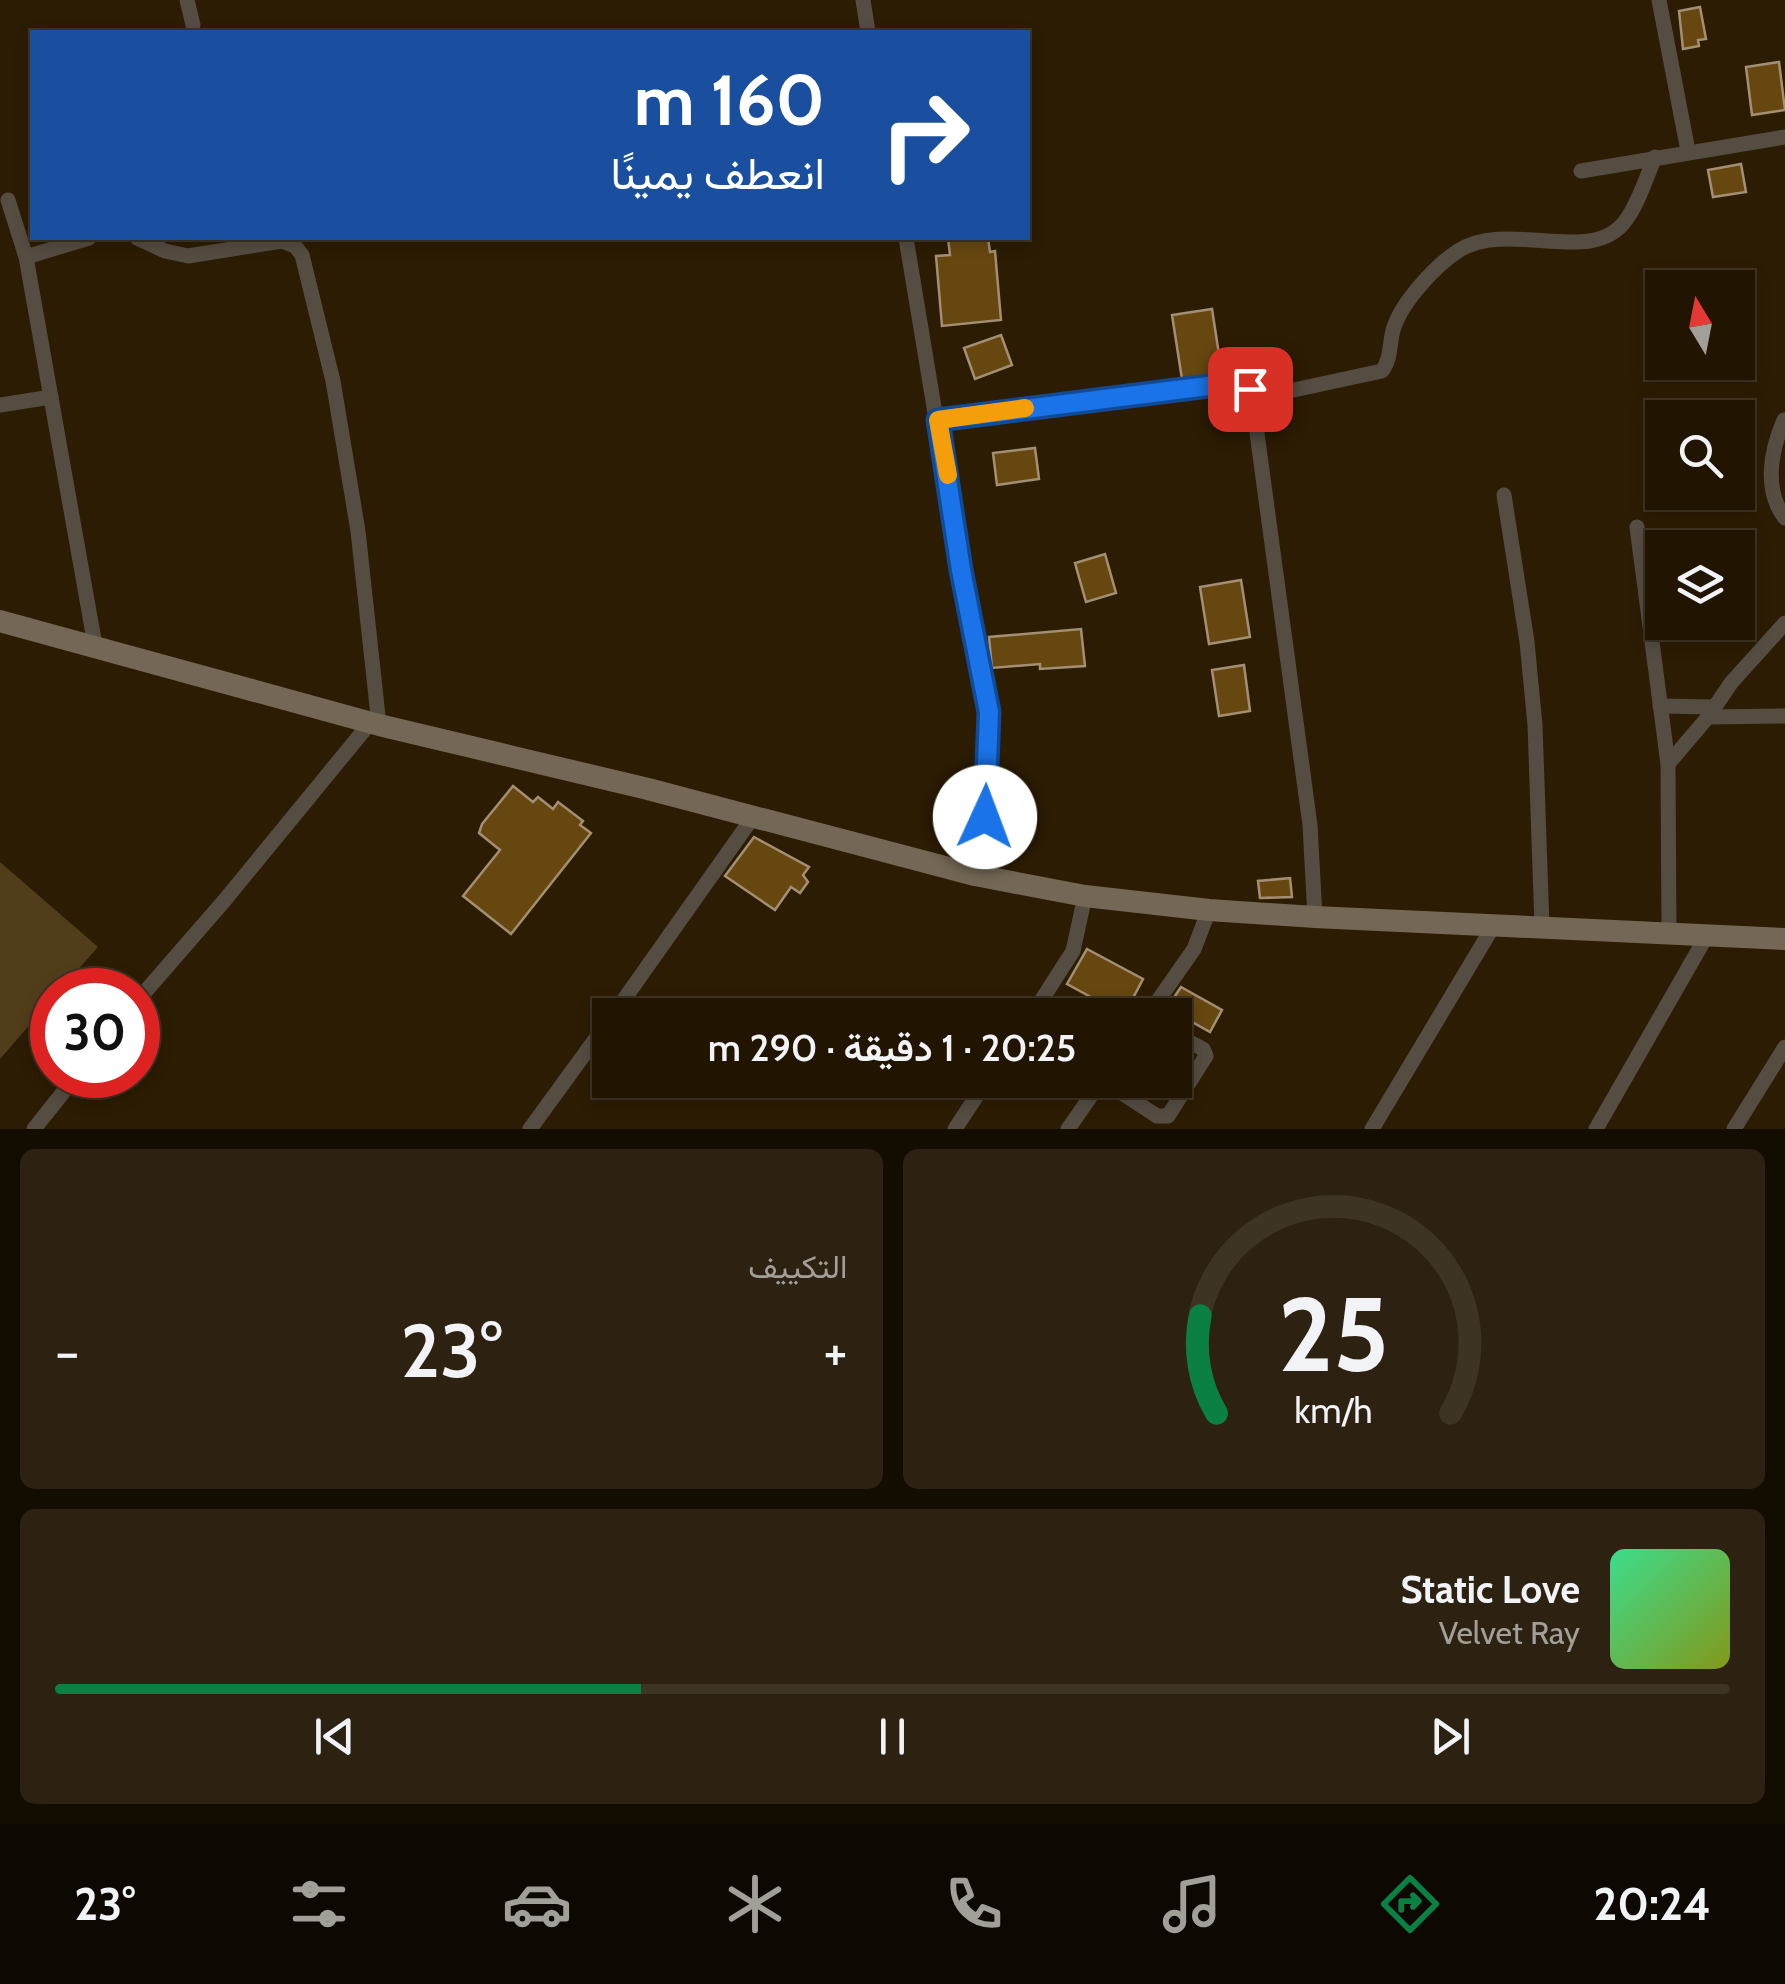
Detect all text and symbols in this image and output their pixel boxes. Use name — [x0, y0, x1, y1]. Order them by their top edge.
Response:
text: 160 m — [634, 57, 825, 143]
icon: right — [860, 70, 990, 200]
text: انعطف يمينًا — [611, 146, 825, 200]
north arrow — [1645, 270, 1755, 380]
map controls — [1645, 270, 1755, 640]
pin — [1208, 347, 1293, 432]
icon: arrive — [1223, 362, 1278, 417]
button: search — [1645, 400, 1755, 510]
button: layers — [1645, 530, 1755, 640]
position arrow — [933, 765, 1037, 869]
speed limit sign: 30 — [30, 968, 160, 1098]
text: 20:25 · 1 دقيقة · 290 m — [708, 1024, 1076, 1071]
text: التكييف — [748, 1247, 848, 1286]
text: 25 — [1278, 1271, 1389, 1397]
text: 23° — [400, 1305, 502, 1396]
text: − — [55, 1318, 79, 1385]
text: + — [823, 1318, 847, 1385]
text: km/h — [1295, 1389, 1373, 1432]
text: Static Love — [1401, 1566, 1580, 1613]
text: Velvet Ray — [1439, 1613, 1580, 1652]
icon: previous — [307, 1709, 362, 1764]
icon: pause — [865, 1709, 920, 1764]
icon: next — [1423, 1709, 1478, 1764]
icon: filters — [284, 1869, 354, 1939]
icon: car — [502, 1869, 572, 1939]
icon: climate — [720, 1869, 790, 1939]
icon: phone — [939, 1869, 1009, 1939]
icon: music — [1157, 1869, 1227, 1939]
icon: directions — [1375, 1869, 1445, 1939]
text: 23° — [74, 1877, 135, 1931]
text: 20:24 — [1594, 1877, 1711, 1931]

